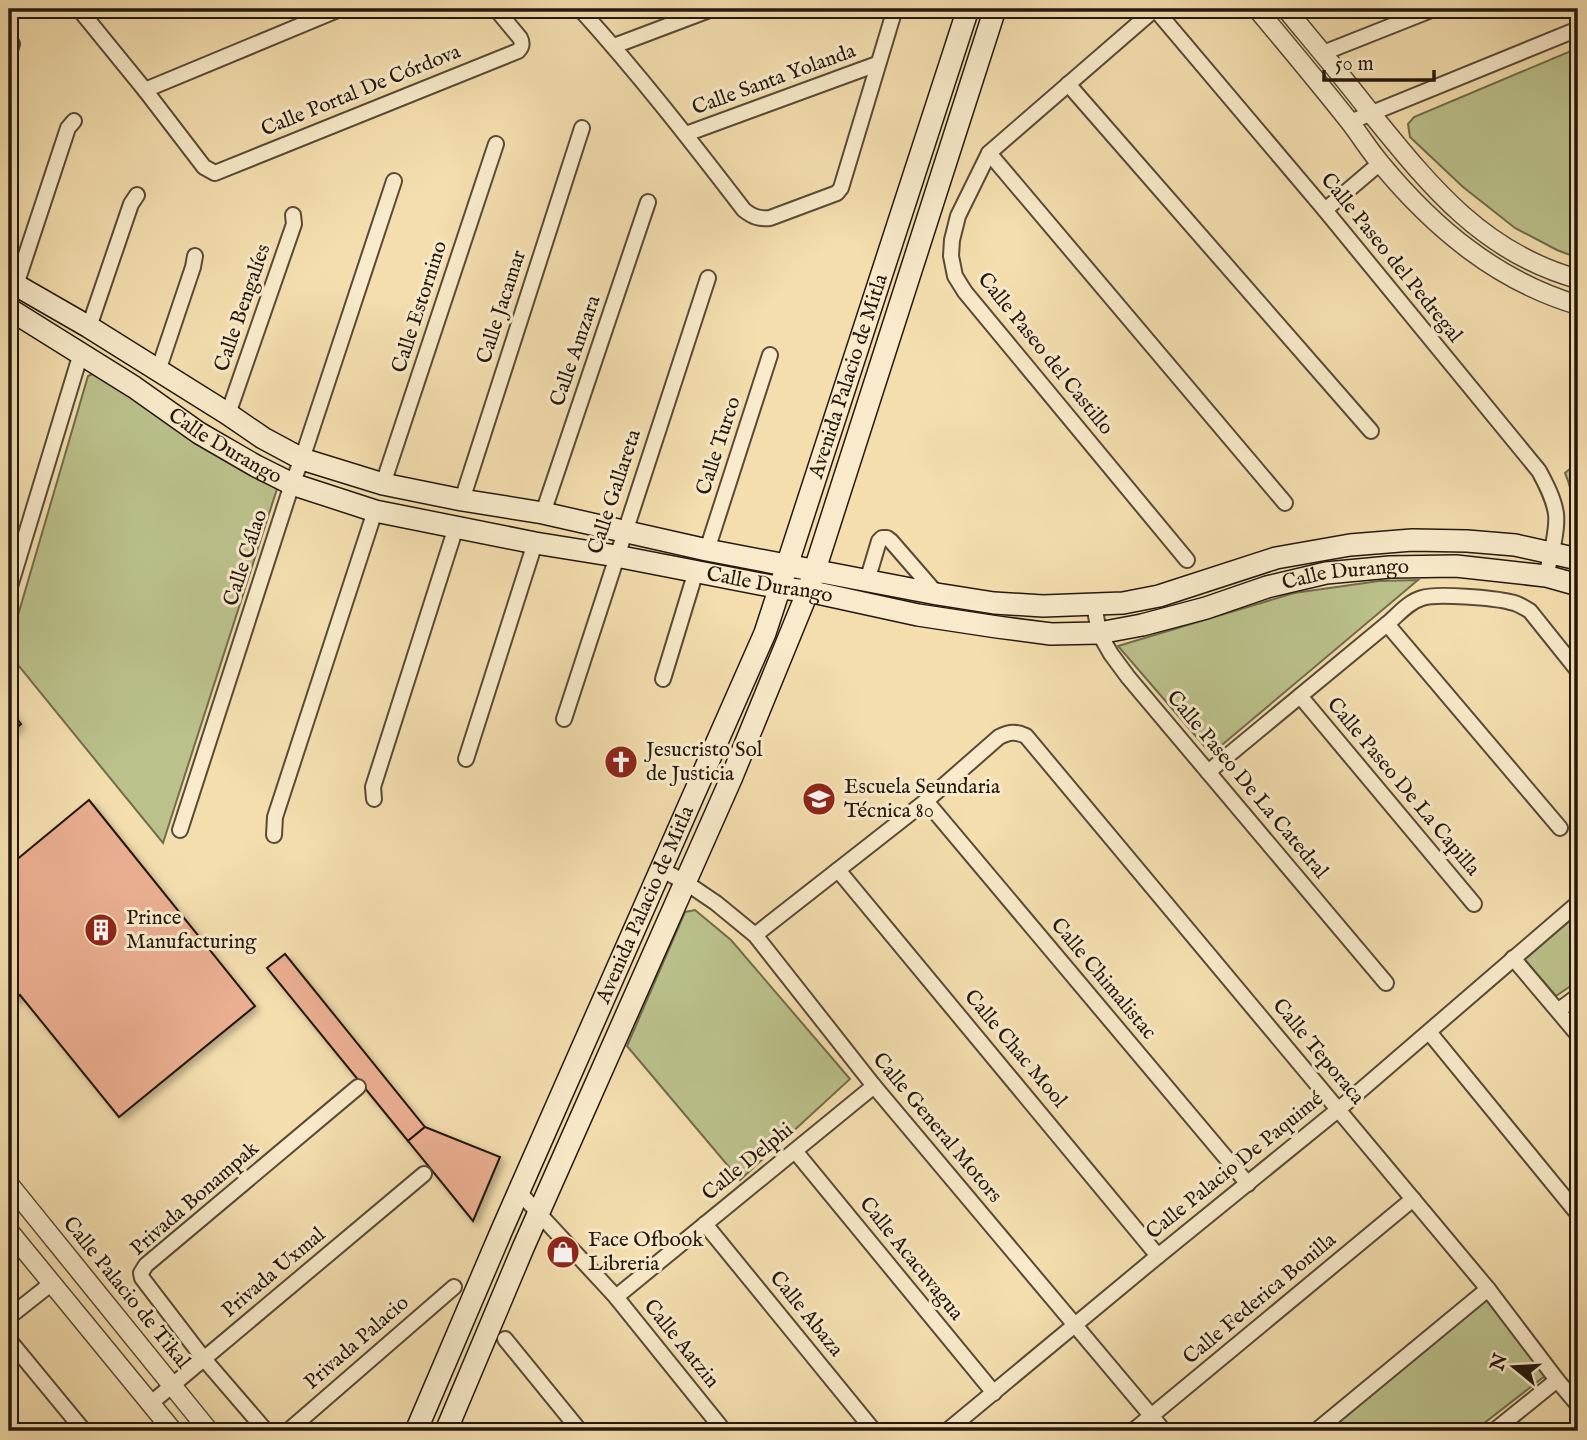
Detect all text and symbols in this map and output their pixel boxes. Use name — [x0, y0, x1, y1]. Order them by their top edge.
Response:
street label: Calle Portal De Córdova — [257, 38, 466, 143]
street label: Calle Santa Yolanda — [689, 38, 860, 122]
scale bar — [1324, 38, 1435, 82]
text: 50 m — [1335, 51, 1374, 78]
street label: Calle Paseo del Pedregal — [1314, 167, 1468, 349]
street label: Calle Estornino — [386, 238, 454, 376]
street label: Calle Bengalíes — [209, 241, 277, 375]
street label: Calle Jacamar — [471, 246, 533, 367]
street label: Calle Paseo del Castillo — [971, 267, 1119, 441]
street label: Avenida Palacio de Mitla — [802, 270, 895, 483]
street label: Calle Amzara — [544, 291, 608, 410]
street label: Calle Turco — [690, 393, 748, 499]
street label: Calle Durango — [163, 402, 286, 490]
street label: Calle Gallareta — [582, 425, 648, 558]
street label: Calle Cálao — [218, 506, 274, 610]
street label: Calle Durango — [1279, 553, 1409, 597]
street label: Calle Durango — [704, 560, 836, 610]
street label: Calle Paseo De La Catedral — [1160, 685, 1334, 885]
street label: Calle Paseo De La Capilla — [1320, 692, 1486, 883]
place label: Jesucristo Sol de Justicia — [644, 737, 763, 788]
church icon: Jesucristo Sol de Justicia — [602, 743, 640, 781]
place label: Escuela Seundaria Técnica 80 — [844, 774, 1001, 825]
school or university icon: Escuela Seundaria Técnica 80 — [800, 780, 838, 818]
street label: Avenida Palacio de Mitla — [589, 801, 701, 1009]
place label: Prince Manufacturing — [126, 905, 257, 956]
building icon: Prince Manufacturing — [82, 911, 120, 949]
street label: Calle Chimalistac — [1044, 913, 1162, 1045]
street label: Calle Chac Mool — [958, 984, 1073, 1114]
street label: Calle Teporaca — [1266, 993, 1371, 1111]
street label: Calle General Motors — [866, 1047, 1008, 1209]
street label: Calle Palacio De Paquimé — [1141, 1086, 1330, 1246]
street label: Calle Delphi — [697, 1117, 799, 1207]
street label: Privada Bonampak — [125, 1135, 266, 1262]
street label: Calle Acacuvagua — [853, 1192, 970, 1327]
street label: Calle Palacio de Tikal — [56, 1211, 196, 1375]
street label: Privada Uxmal — [217, 1222, 332, 1324]
street label: Calle Federica Bonilla — [1178, 1226, 1343, 1371]
place label: Face Ofbook Libreria — [588, 1227, 704, 1278]
shop icon: Face Ofbook Libreria — [544, 1233, 582, 1271]
street label: Calle Abaza — [763, 1265, 849, 1363]
street label: Privada Palacio — [299, 1290, 415, 1396]
street label: Calle Aatzin — [637, 1294, 725, 1394]
north arrow — [1478, 1332, 1548, 1402]
text: N — [1485, 1350, 1514, 1375]

